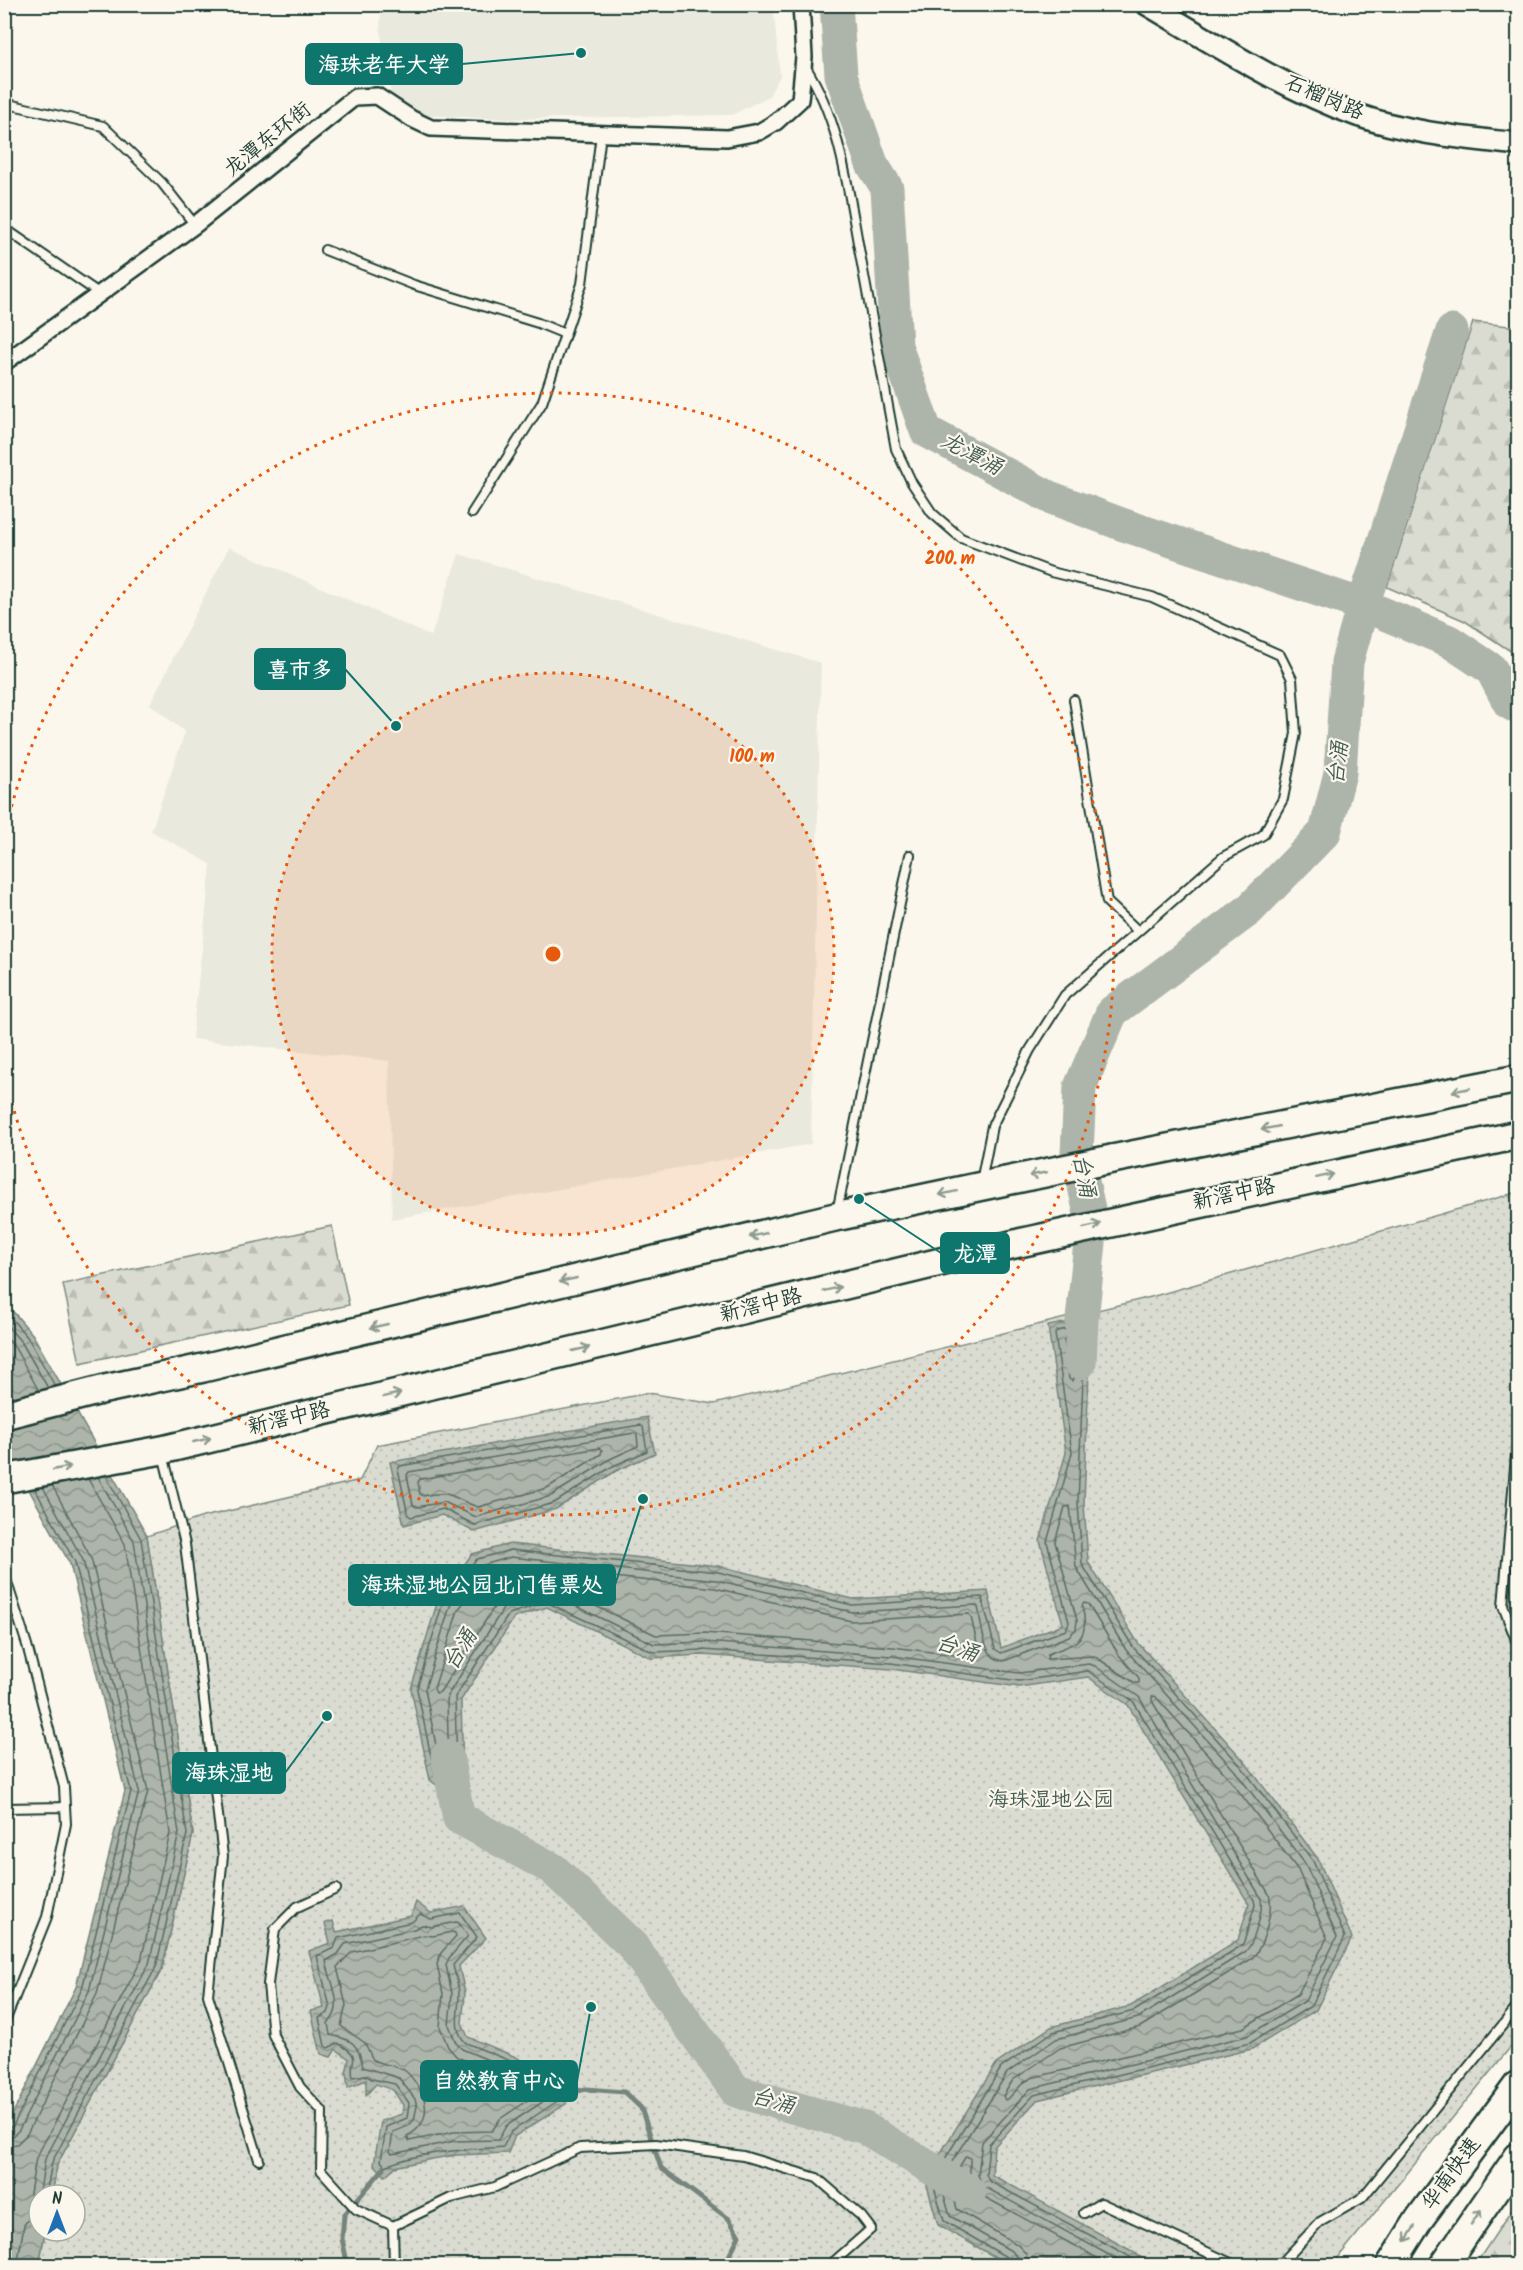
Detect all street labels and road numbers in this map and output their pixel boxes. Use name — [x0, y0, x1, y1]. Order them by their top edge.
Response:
street label: 石榴岗路 — [1279, 66, 1369, 130]
street label: 龙潭东环街 — [217, 94, 319, 186]
street label: 新滘中路 — [1189, 1170, 1279, 1220]
street label: 新滘中路 — [716, 1280, 806, 1332]
street label: 新滘中路 — [244, 1393, 334, 1445]
street label: 华南快速 — [1414, 2130, 1490, 2218]

